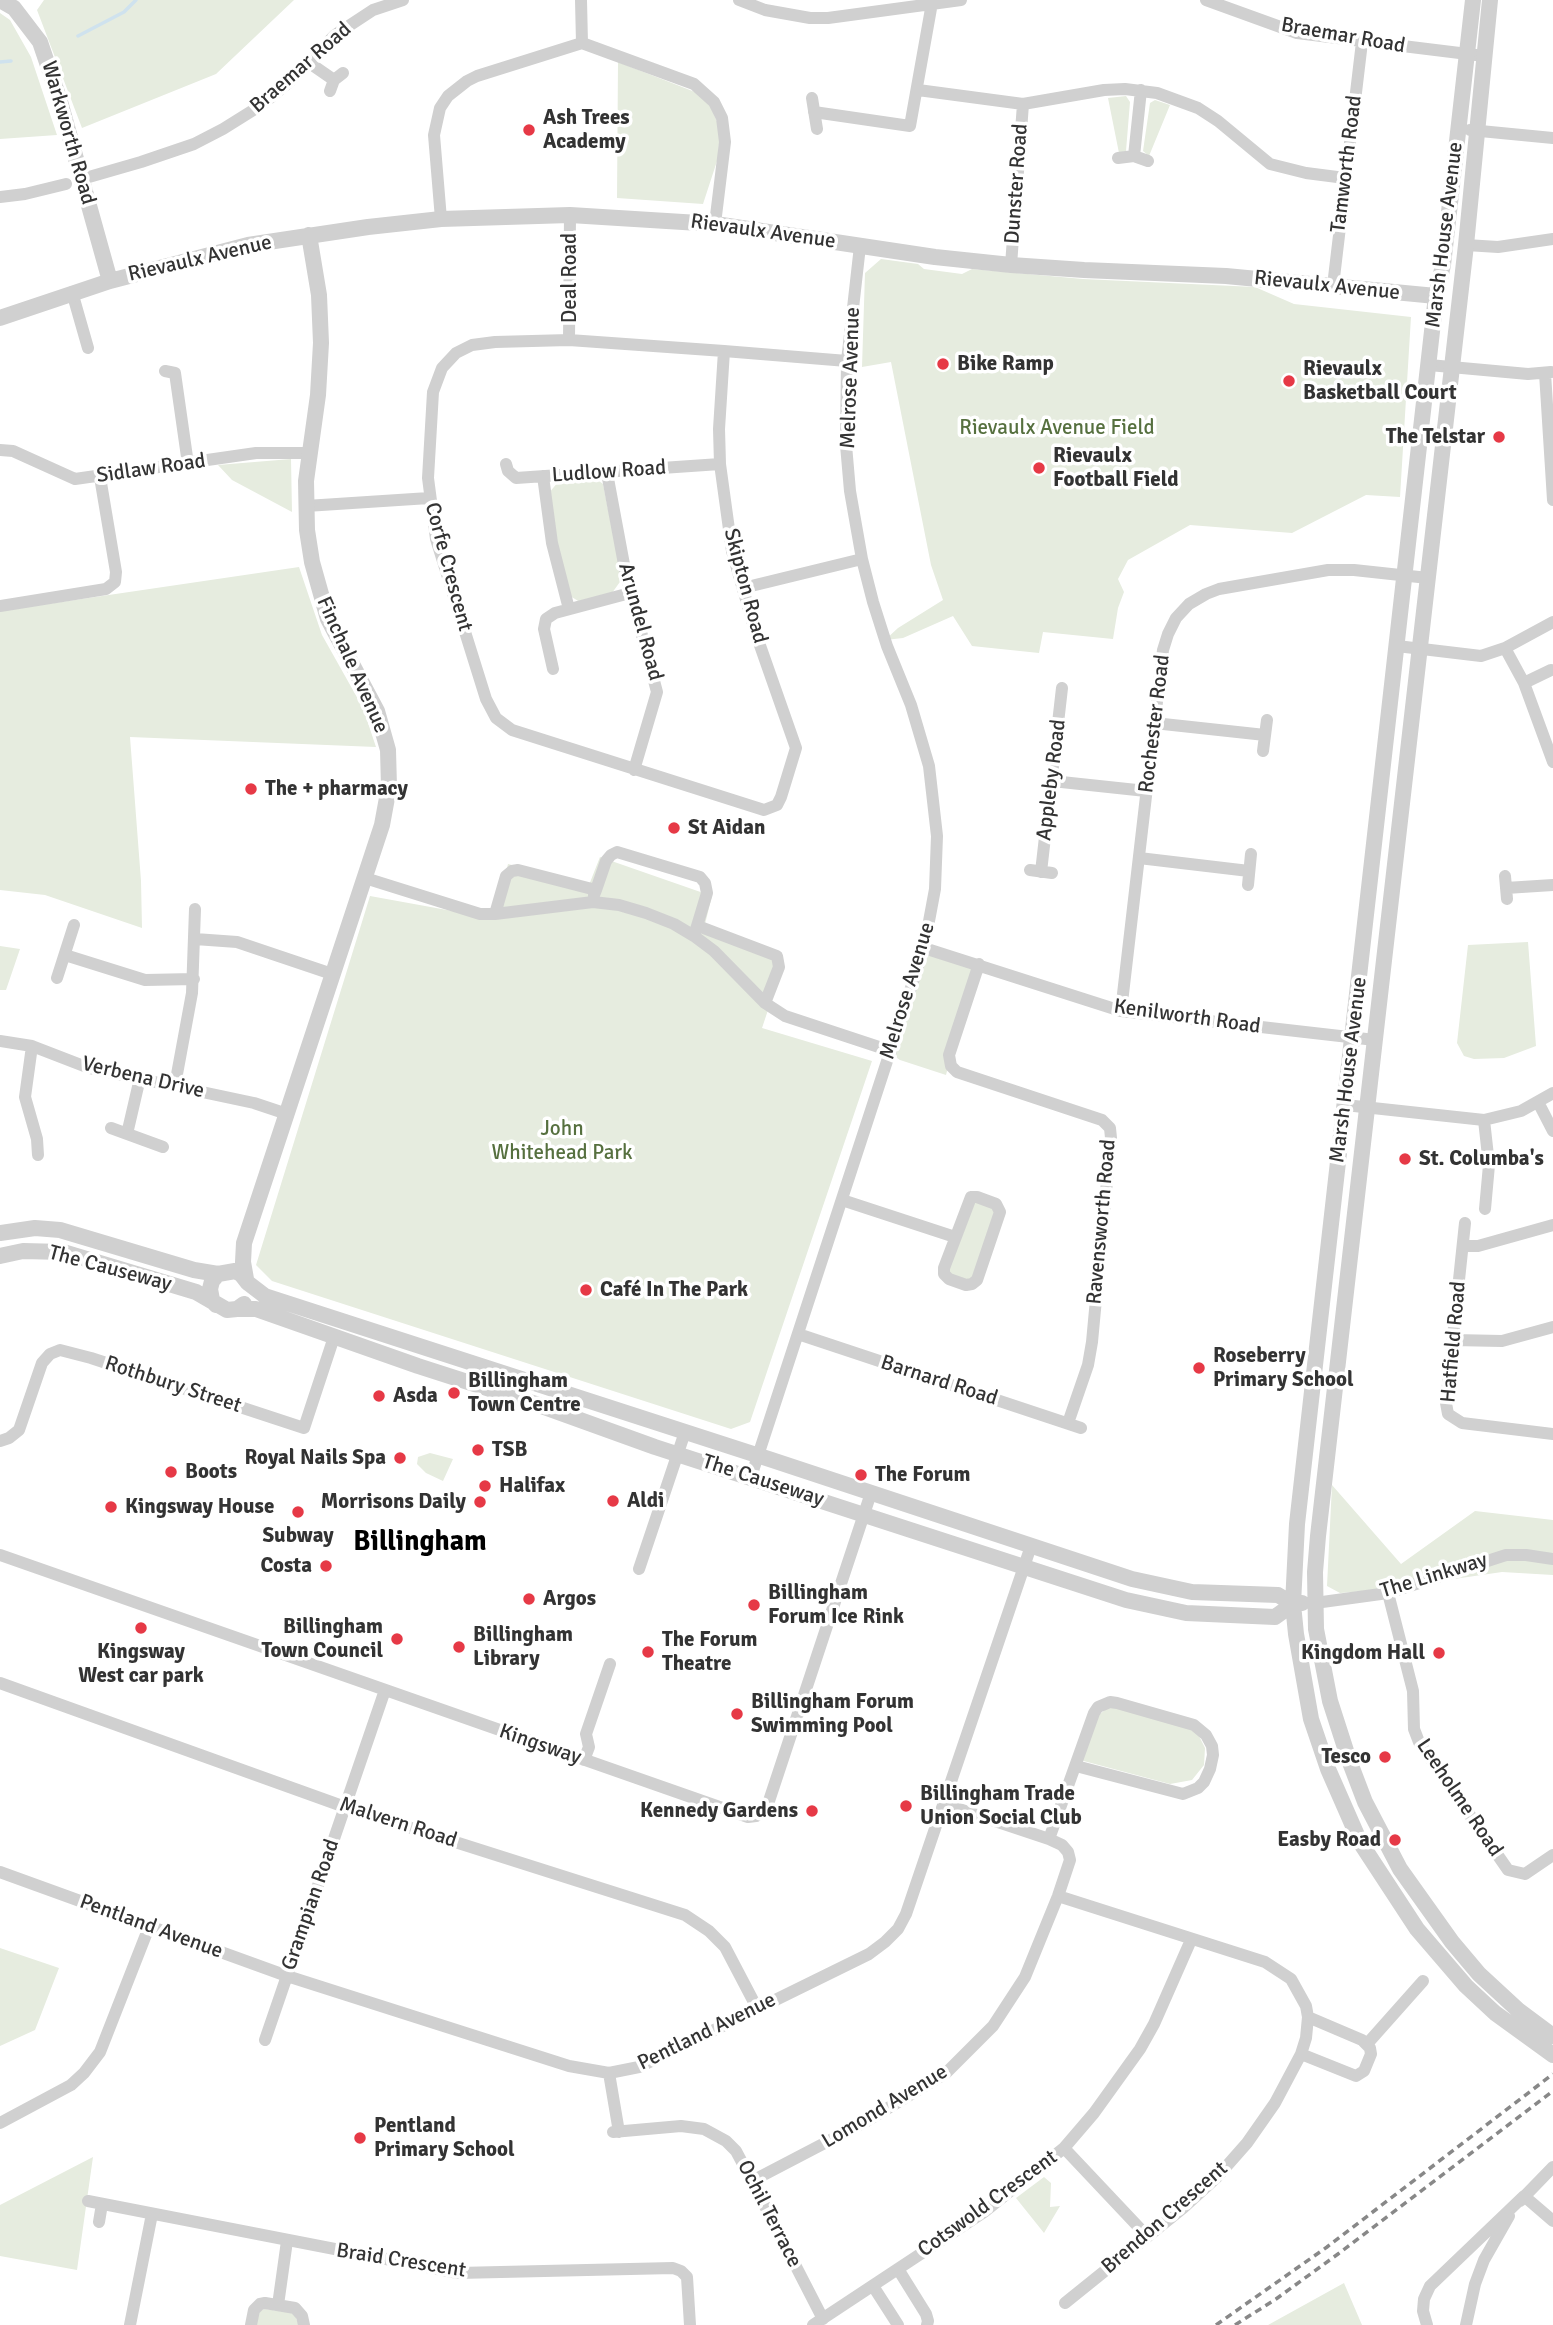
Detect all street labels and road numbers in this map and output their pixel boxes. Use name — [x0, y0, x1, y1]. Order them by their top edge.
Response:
street label: Braemar Road — [1279, 13, 1407, 59]
street label: Braemar Road — [245, 17, 357, 119]
street label: Warkworth Road — [35, 58, 101, 208]
street label: Tamworth Road — [1326, 94, 1368, 234]
street label: Dunster Road — [1000, 123, 1034, 245]
street label: Marsh House Avenue — [1421, 141, 1469, 329]
street label: Rievaulx Avenue — [689, 209, 837, 255]
street label: Rievaulx Avenue — [126, 230, 274, 288]
street label: Deal Road — [557, 233, 583, 323]
street label: Rievaulx Avenue — [1253, 266, 1401, 306]
street label: Melrose Avenue — [836, 307, 866, 449]
street label: Sidlaw Road — [95, 449, 207, 489]
street label: Ludlow Road — [551, 455, 667, 489]
street label: Corfe Crescent — [419, 500, 477, 634]
street label: Skipton Road — [718, 526, 772, 646]
street label: Arundel Road — [612, 560, 668, 684]
street label: Finchale Avenue — [311, 593, 393, 737]
street label: Rochester Road — [1134, 653, 1176, 795]
street label: Appleby Road — [1032, 718, 1072, 842]
street label: Melrose Avenue — [875, 919, 941, 1063]
street label: Marsh House Avenue — [1325, 976, 1373, 1164]
street label: Kenilworth Road — [1112, 994, 1262, 1040]
street label: Verbena Drive — [80, 1052, 206, 1104]
street label: Ravensworth Road — [1082, 1138, 1122, 1306]
street label: The Causeway — [46, 1241, 174, 1297]
street label: Hatfield Road — [1436, 1280, 1472, 1404]
street label: Barnard Road — [877, 1350, 1001, 1412]
street label: Rothbury Street — [102, 1351, 244, 1419]
street label: The Causeway — [699, 1450, 827, 1512]
street label: The Linkway — [1378, 1548, 1490, 1604]
street label: Kingsway — [496, 1719, 584, 1771]
street label: Leeholme Road — [1410, 1734, 1508, 1862]
street label: Malvern Road — [336, 1792, 460, 1854]
street label: Grampian Road — [277, 1836, 345, 1974]
street label: Pentland Avenue — [76, 1889, 226, 1965]
street label: Pentland Avenue — [634, 1988, 780, 2076]
street label: Lomond Avenue — [818, 2060, 952, 2154]
street label: Cotswold Crescent — [913, 2145, 1063, 2263]
street label: Ochil Terrace — [731, 2156, 807, 2272]
street label: Brendon Crescent — [1097, 2156, 1233, 2280]
street label: Braid Crescent — [334, 2238, 468, 2284]

